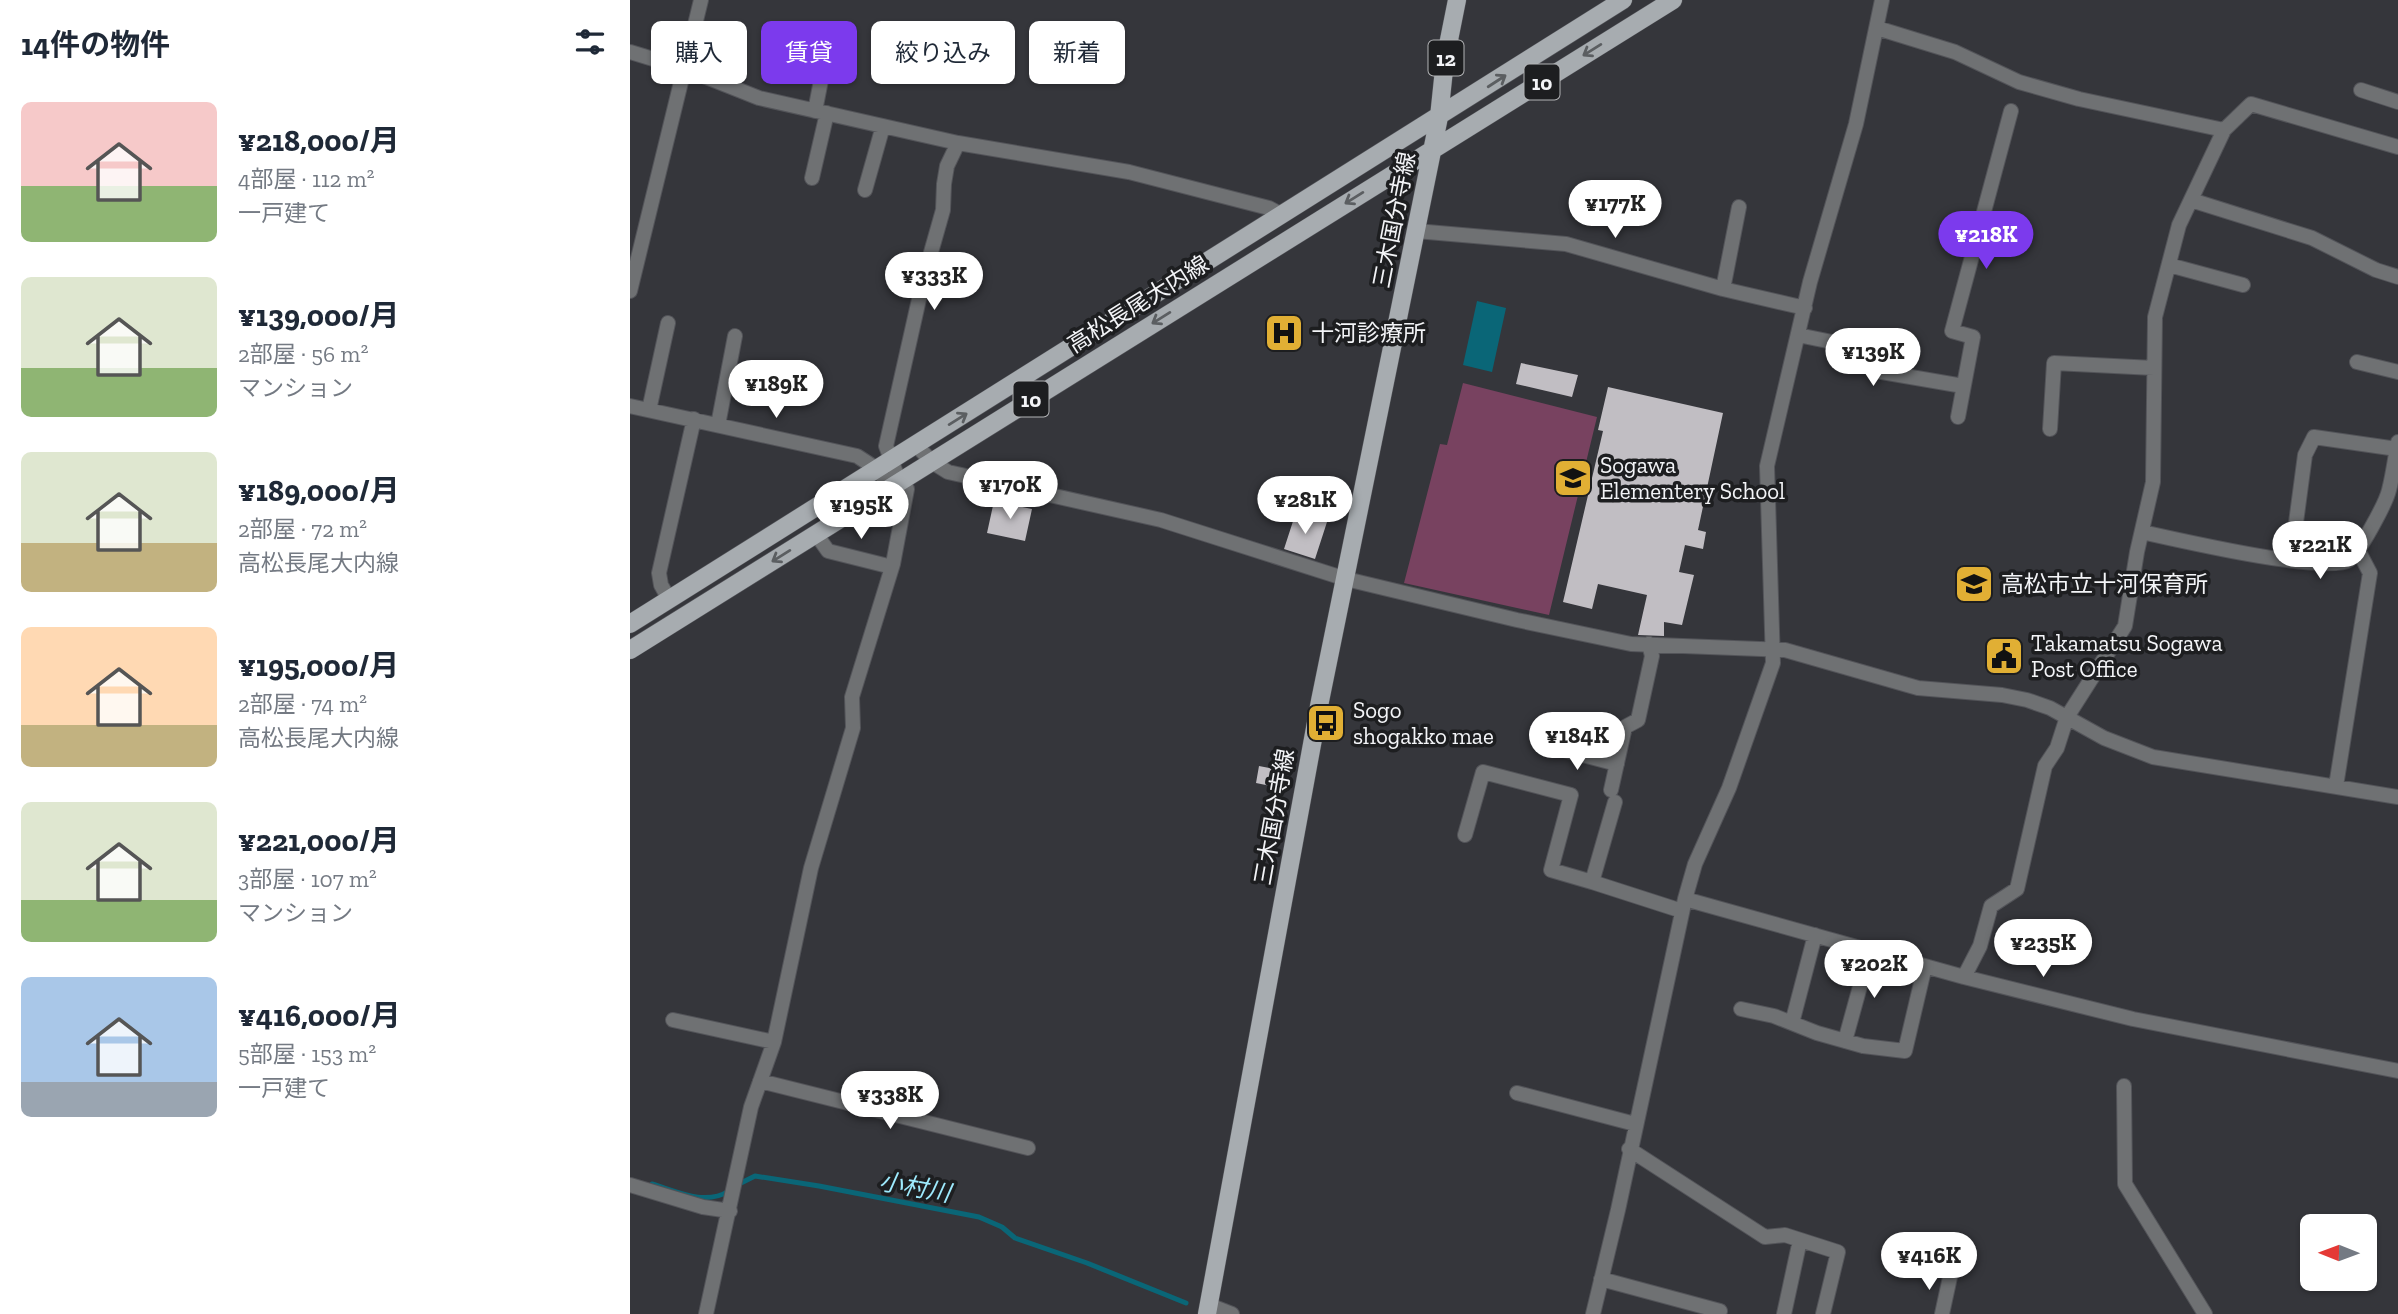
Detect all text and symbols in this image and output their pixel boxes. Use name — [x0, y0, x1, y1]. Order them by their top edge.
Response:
chip: 購入 — [651, 21, 747, 84]
chip: 賃貸 — [761, 21, 857, 84]
chip: 絞り込み — [871, 21, 1015, 84]
chip: 新着 — [1029, 21, 1125, 84]
icon: filters — [571, 23, 609, 61]
text: 14件の物件 — [21, 27, 170, 63]
road number: 12 — [1428, 41, 1464, 76]
one-way arrow — [1583, 43, 1603, 57]
road number: 10 — [1524, 64, 1560, 100]
one-way arrow — [1487, 73, 1507, 87]
text: ¥218,000/月 — [238, 123, 400, 159]
icon: home — [77, 130, 161, 214]
street label: 三木国分寺線 — [1367, 150, 1421, 290]
text: 4部屋 · 112 m² — [238, 165, 374, 193]
pin: ¥177K — [1566, 180, 1664, 240]
text: ¥177K — [1585, 189, 1645, 217]
one-way arrow — [1345, 192, 1365, 206]
text: 一戸建て — [238, 199, 330, 227]
pin: ¥218K — [1937, 212, 2035, 271]
text: ¥218K — [1954, 220, 2018, 248]
street label: 高松長尾大内線 — [1062, 249, 1214, 359]
pin: ¥333K — [885, 252, 983, 312]
text: ¥333K — [901, 261, 967, 289]
text: ¥139,000/月 — [238, 298, 400, 334]
icon: home — [77, 305, 161, 389]
one-way arrow — [1152, 312, 1172, 326]
hospital icon: 十河診療所 — [1263, 312, 1305, 354]
place label: 十河診療所 — [1311, 319, 1426, 347]
pin: ¥139K — [1824, 328, 1922, 388]
text: ¥139K — [1841, 337, 1905, 365]
text: 2部屋 · 56 m² — [238, 340, 368, 368]
pin: ¥189K — [727, 360, 825, 420]
text: ¥189K — [744, 369, 808, 397]
text: マンション — [238, 374, 353, 402]
road number: 10 — [1014, 382, 1048, 416]
one-way arrow — [948, 411, 967, 426]
place label: Sogawa Elementery School — [1600, 451, 1785, 505]
school or university icon: Sogawa Elementery School — [1552, 457, 1594, 499]
pin: ¥170K — [961, 462, 1059, 521]
text: ¥170K — [979, 470, 1041, 498]
text: ¥189,000/月 — [238, 473, 400, 509]
pin: ¥281K — [1256, 476, 1354, 536]
icon: home — [77, 480, 161, 564]
pin: ¥195K — [812, 482, 910, 541]
text: ¥281K — [1273, 485, 1337, 513]
text: ¥195K — [830, 490, 892, 518]
text: 2部屋 · 72 m² — [238, 515, 367, 543]
pin: ¥221K — [2271, 522, 2369, 581]
text: ¥221K — [2288, 530, 2352, 558]
text: 高松長尾大内線 — [238, 549, 399, 577]
one-way arrow — [772, 549, 792, 563]
school or university icon: 高松市立十河保育所 — [1953, 563, 1995, 605]
place label: 高松市立十河保育所 — [2001, 570, 2208, 598]
place label: Takamatsu Sogawa Post Office — [2031, 629, 2223, 683]
public building icon: Takamatsu Sogawa Post Office — [1983, 635, 2025, 677]
text: ¥195,000/月 — [238, 648, 399, 684]
icon: home — [77, 655, 161, 739]
text: 2部屋 · 74 m² — [238, 690, 367, 718]
place label: Sogo shogakko mae — [1353, 696, 1494, 750]
bus stop icon: Sogo shogakko mae — [1305, 702, 1347, 744]
pin: ¥184K — [1528, 712, 1626, 772]
text: ¥184K — [1545, 721, 1609, 749]
text: 高松長尾大内線 — [238, 724, 399, 752]
street label: 三木国分寺線 — [1248, 747, 1300, 887]
text: ¥221,000/月 — [238, 823, 400, 859]
icon: home — [77, 830, 161, 914]
text: 3部屋 · 107 m² — [238, 865, 377, 893]
text: マンション — [238, 899, 353, 927]
pin: ¥235K — [1994, 920, 2092, 979]
text: ¥235K — [2010, 928, 2076, 956]
pin: ¥202K — [1825, 940, 1923, 1000]
text: ¥202K — [1840, 949, 1908, 977]
text: ¥416,000/月 — [238, 998, 401, 1034]
icon: home — [77, 1005, 161, 1089]
text: 5部屋 · 153 m² — [238, 1040, 376, 1068]
pin: ¥338K — [841, 1072, 939, 1131]
text: 一戸建て — [238, 1074, 330, 1102]
text: ¥338K — [857, 1080, 923, 1108]
water label: 小村川 — [877, 1166, 956, 1208]
north arrow — [2300, 1214, 2376, 1292]
map controls — [2300, 1214, 2377, 1291]
pin: ¥416K — [1880, 1232, 1978, 1292]
text: ¥416K — [1897, 1241, 1961, 1269]

